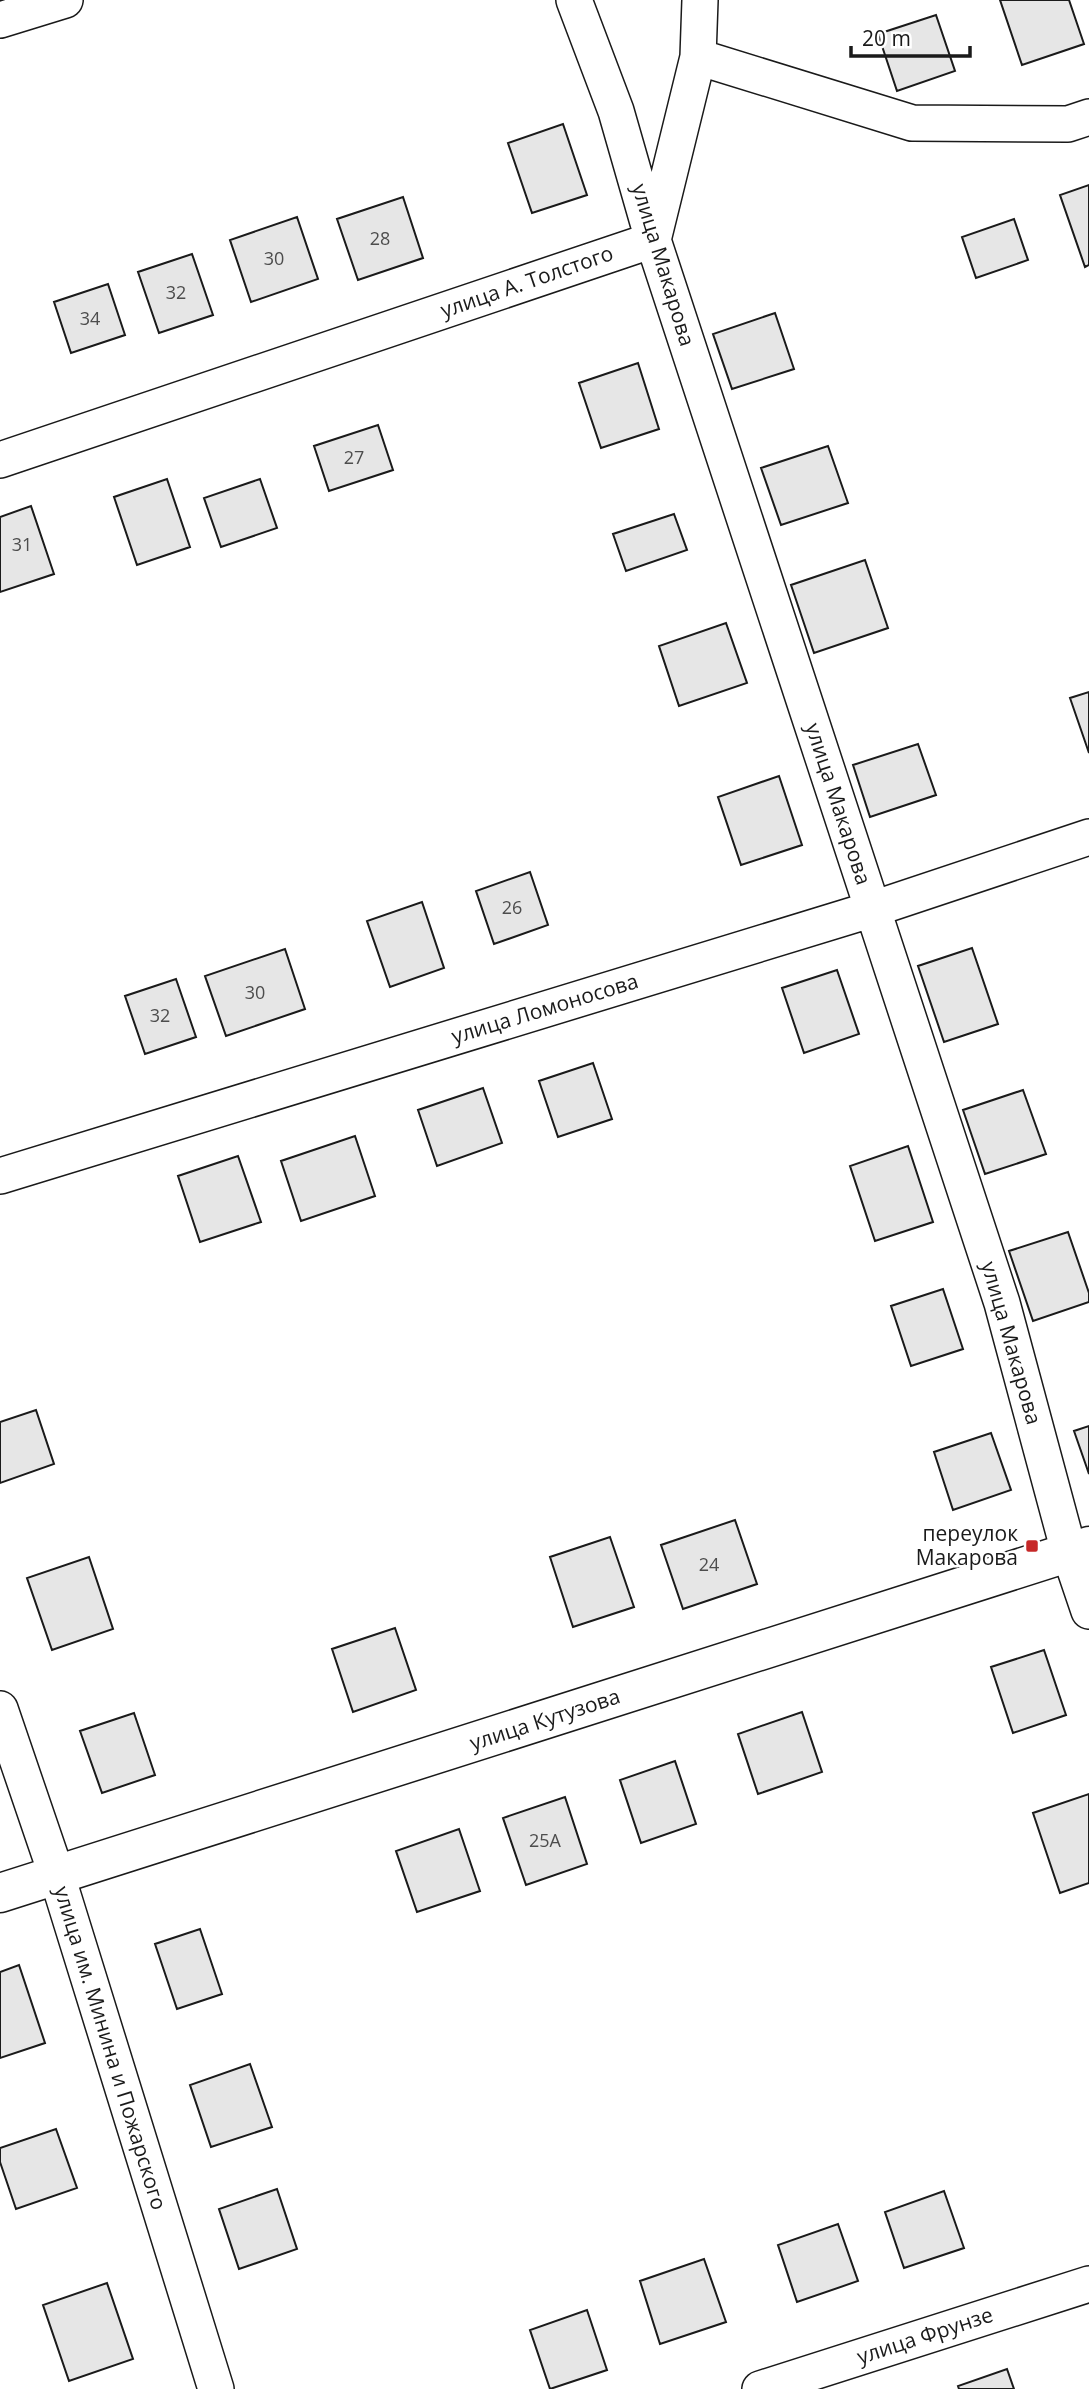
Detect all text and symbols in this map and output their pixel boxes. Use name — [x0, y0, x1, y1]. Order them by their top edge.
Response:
scale bar — [851, 14, 970, 58]
text: 20 m — [862, 24, 911, 52]
street label: улица Макарова — [626, 180, 702, 349]
house number: 28 — [370, 226, 390, 250]
street label: улица А. Толстого — [437, 238, 617, 324]
house number: 30 — [264, 246, 284, 270]
house number: 32 — [166, 280, 186, 304]
house number: 34 — [80, 306, 100, 330]
house number: 27 — [344, 445, 364, 469]
house number: 31 — [12, 532, 32, 556]
street label: улица Макарова — [800, 719, 878, 888]
house number: 26 — [502, 895, 522, 919]
street label: улица Ломоносова — [448, 966, 642, 1050]
house number: 30 — [245, 980, 265, 1004]
house number: 32 — [150, 1003, 170, 1027]
street label: улица Макарова — [975, 1258, 1049, 1428]
place label: переулок Макарова — [916, 1519, 1018, 1571]
marker: переулок Макарова — [1024, 1538, 1040, 1554]
house number: 24 — [699, 1552, 719, 1576]
street label: улица Кутузова — [466, 1682, 623, 1757]
house number: 25А — [529, 1828, 562, 1852]
street label: улица им. Минина и Пожарского — [48, 1882, 174, 2213]
street label: улица Фрунзе — [853, 2300, 996, 2370]

